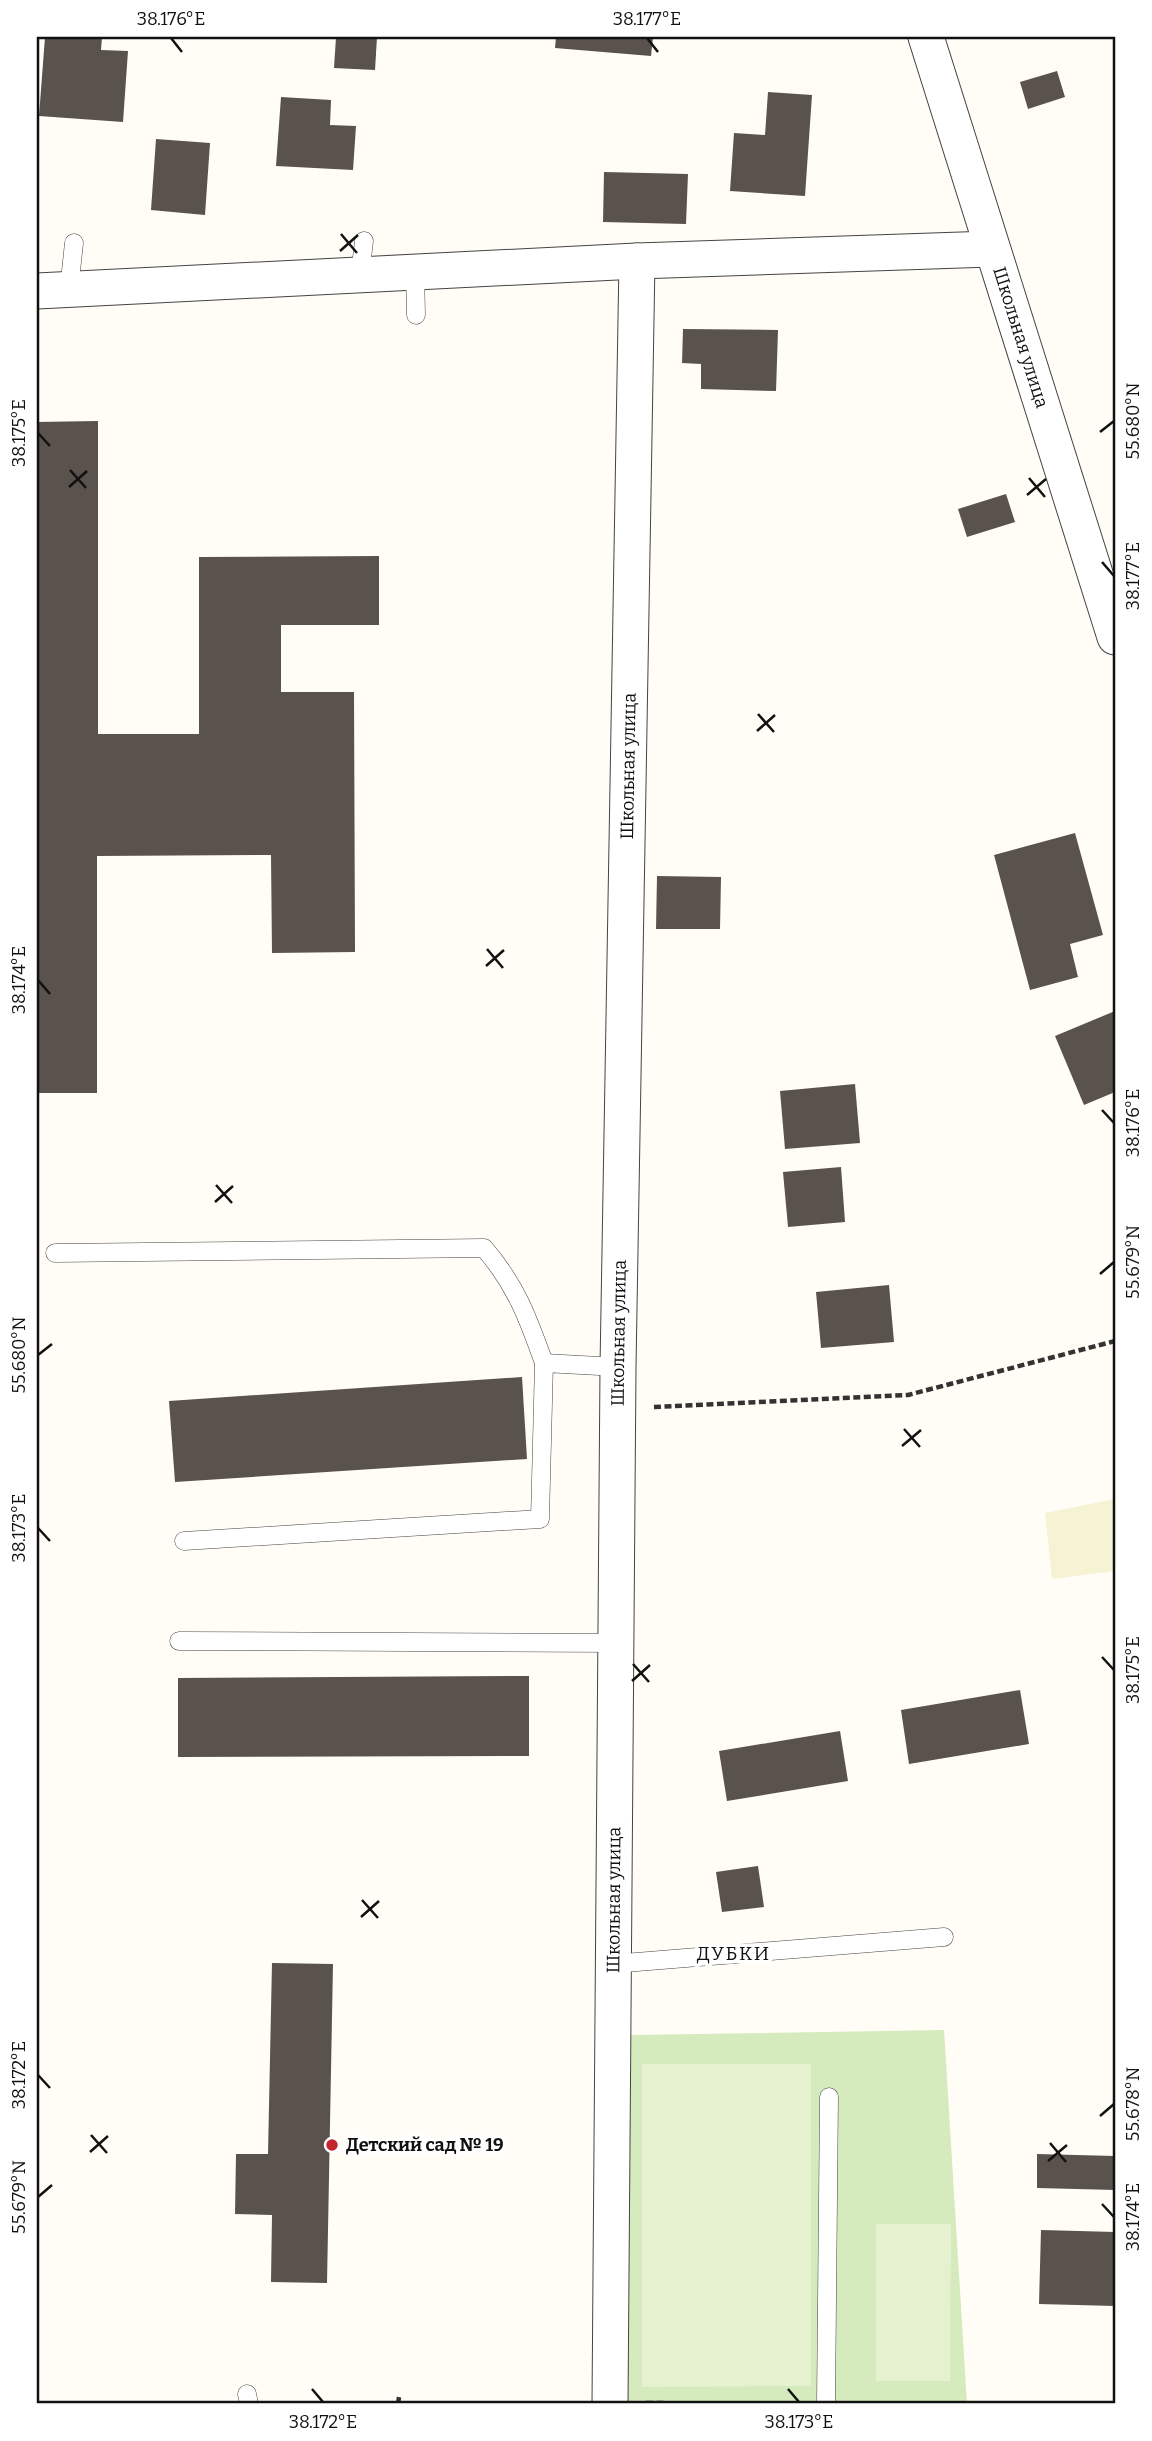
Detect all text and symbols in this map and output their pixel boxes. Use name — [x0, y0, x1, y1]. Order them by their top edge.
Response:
text: 38.176°E — [137, 8, 205, 30]
text: 38.177°E — [613, 8, 681, 30]
street label: Школьная улица — [988, 264, 1053, 411]
text: 55.680°N — [1122, 382, 1144, 460]
text: 38.175°E — [8, 399, 30, 467]
text: 38.177°E — [1122, 542, 1144, 610]
street label: Школьная улица — [616, 693, 641, 840]
text: 38.174°E — [8, 946, 30, 1014]
text: 38.176°E — [1122, 1089, 1144, 1157]
text: 55.679°N — [1122, 1225, 1144, 1299]
street label: Школьная улица — [607, 1259, 631, 1406]
text: 55.680°N — [8, 1316, 30, 1394]
text: 38.173°E — [8, 1494, 30, 1562]
text: 38.175°E — [1122, 1636, 1144, 1704]
street label: Школьная улица — [602, 1827, 625, 1973]
district label: ДУБКИ — [697, 1942, 771, 1965]
text: 38.172°E — [8, 2041, 30, 2109]
text: 55.678°N — [1122, 2067, 1144, 2141]
place label: Детский сад № 19 — [346, 2134, 504, 2156]
marker: Детский сад № 19 — [324, 2137, 340, 2153]
text: 55.679°N — [8, 2160, 30, 2234]
text: 38.174°E — [1122, 2183, 1144, 2251]
text: 38.172°E — [289, 2411, 357, 2433]
text: 38.173°E — [765, 2411, 833, 2433]

